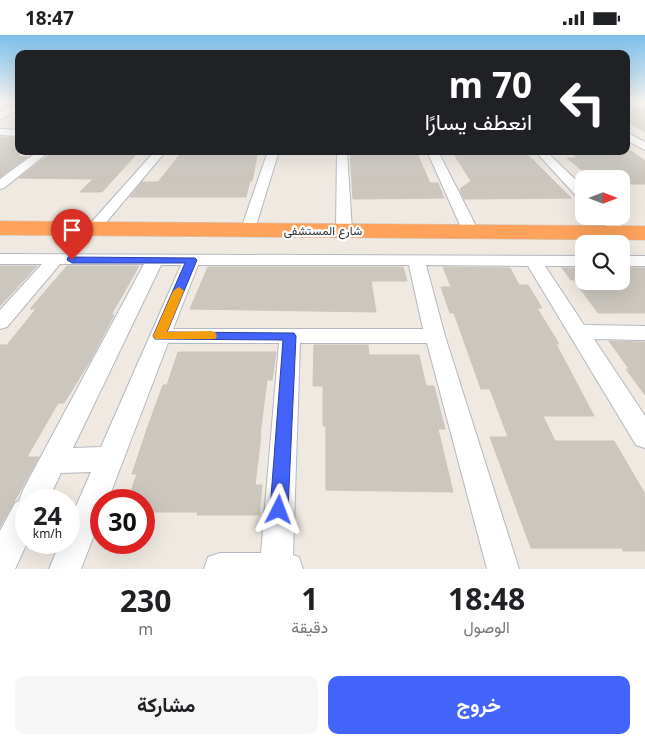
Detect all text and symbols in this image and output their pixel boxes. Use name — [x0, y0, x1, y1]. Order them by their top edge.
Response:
text: 18:47 — [25, 5, 74, 31]
text: 70 m — [449, 61, 532, 108]
icon: left — [550, 70, 615, 135]
text: انعطف يسارًا — [425, 106, 532, 136]
north arrow — [575, 170, 630, 225]
map controls — [575, 170, 630, 290]
pin — [51, 209, 93, 260]
icon: arrive — [58, 216, 86, 244]
street label: شارع المستشفى — [284, 222, 362, 240]
button: search — [575, 235, 630, 290]
position arrow — [252, 483, 304, 535]
speed limit sign: 30 — [90, 489, 155, 554]
text: 24 — [33, 498, 62, 532]
text: km/h — [33, 525, 62, 542]
text: 1 — [301, 578, 318, 619]
text: 18:48 — [448, 578, 525, 619]
text: 230 — [120, 580, 171, 621]
text: دقيقة — [291, 616, 328, 638]
text: الوصول — [464, 616, 510, 638]
text: m — [138, 618, 153, 640]
button: مشاركة — [15, 676, 318, 734]
button: خروج — [328, 676, 630, 734]

